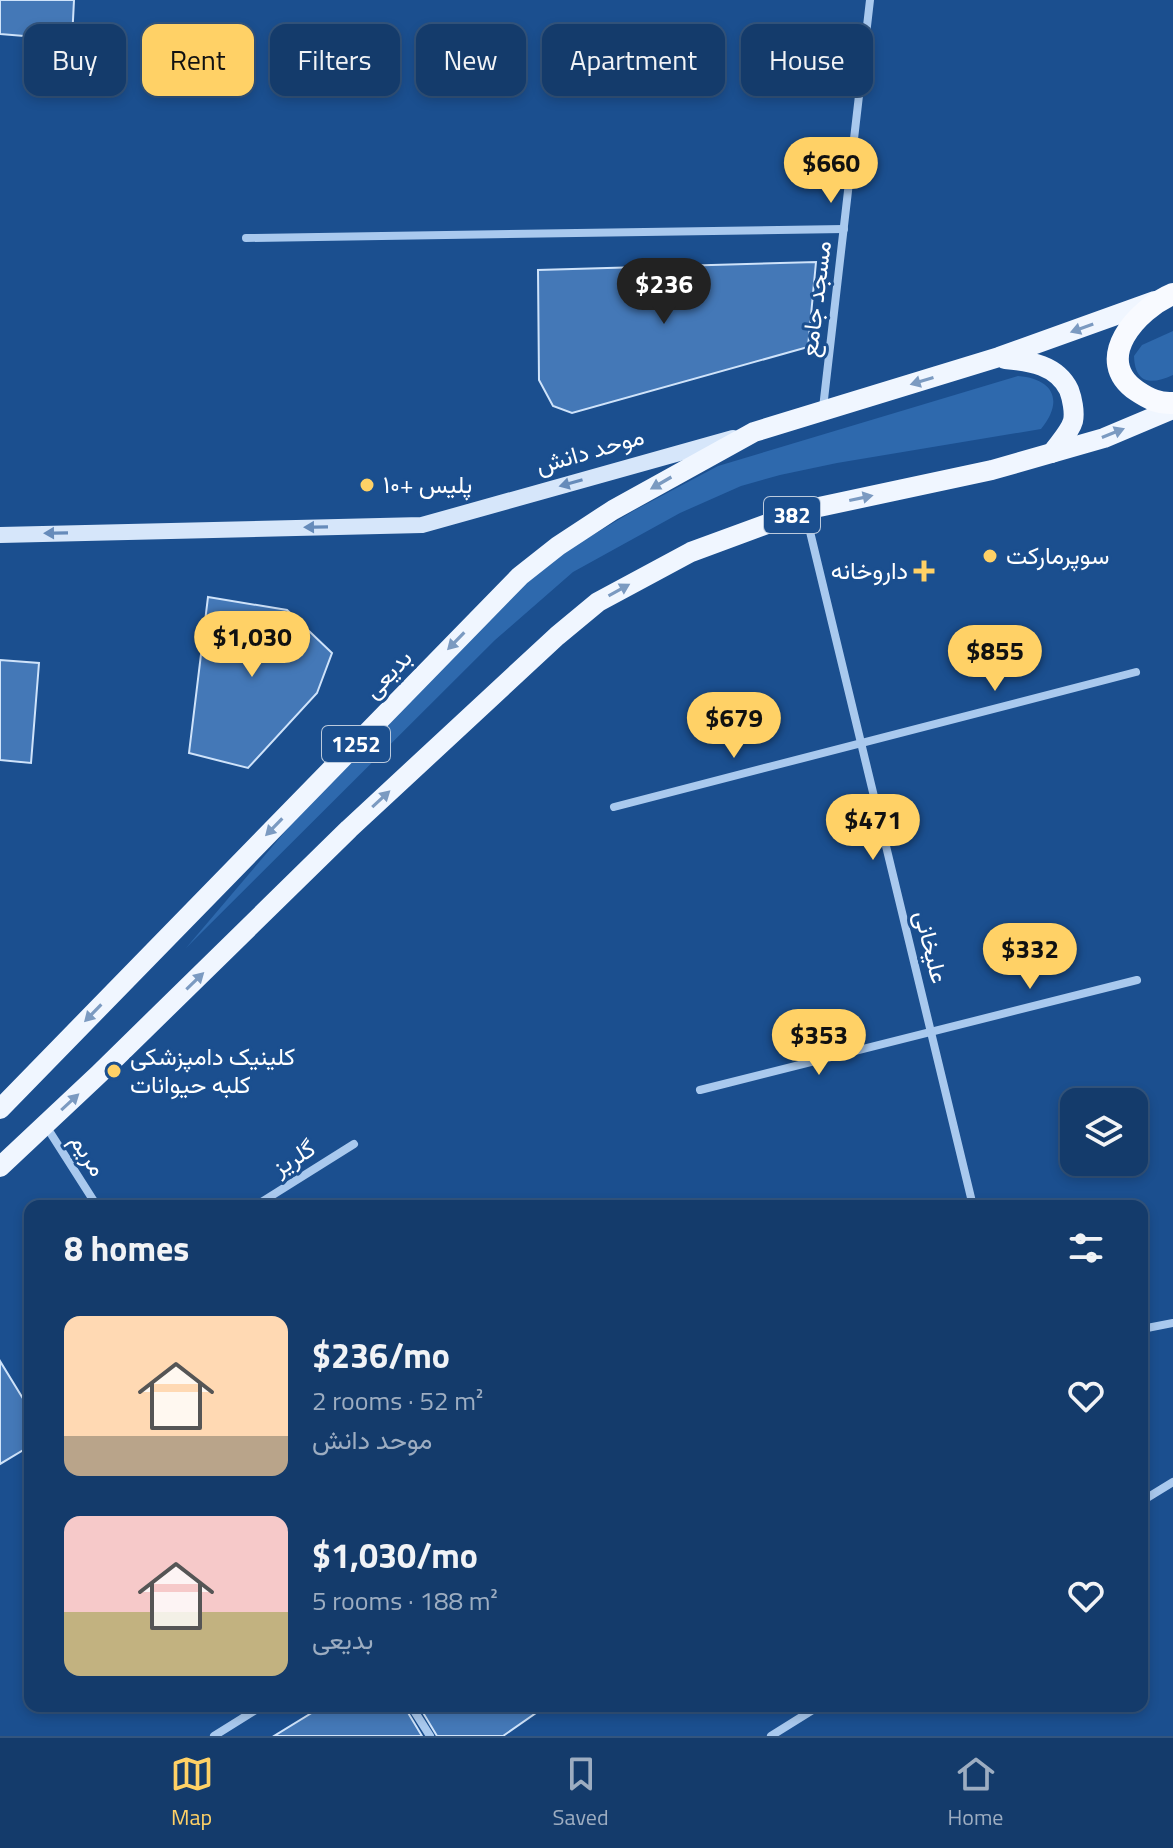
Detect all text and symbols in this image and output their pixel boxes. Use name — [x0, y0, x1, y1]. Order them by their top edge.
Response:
chip: Buy — [24, 24, 126, 96]
chip: Rent — [142, 24, 254, 96]
chip: Filters — [270, 24, 400, 96]
chip: New — [416, 24, 526, 96]
chip: Apartment — [542, 24, 725, 96]
chip: House — [741, 24, 873, 96]
pin: $660 — [784, 137, 878, 205]
text: $660 — [802, 143, 860, 182]
street label: مسجد جامع — [790, 239, 840, 359]
pin: $236 — [617, 258, 711, 326]
text: $236 — [635, 264, 693, 303]
one-way arrow — [1070, 322, 1094, 334]
one-way arrow — [910, 376, 934, 388]
street label: موحد دانش — [531, 417, 648, 483]
one-way arrow — [1102, 427, 1125, 440]
place label: پلیس +۱۰ — [383, 466, 472, 502]
marker: پلیس +۱۰ — [358, 476, 376, 494]
one-way arrow — [649, 476, 672, 490]
one-way arrow — [558, 478, 583, 490]
one-way arrow — [849, 491, 874, 504]
road number: 382 — [764, 497, 820, 533]
one-way arrow — [303, 521, 328, 534]
one-way arrow — [43, 527, 68, 540]
place label: سوپرمارکت — [1006, 537, 1109, 573]
marker: سوپرمارکت — [981, 547, 999, 565]
place label: داروخانه — [831, 552, 908, 588]
marker: داروخانه — [915, 562, 933, 580]
one-way arrow — [608, 583, 631, 597]
pin: $1,030 — [187, 611, 317, 679]
text: $1,030 — [212, 617, 292, 656]
pin: $855 — [948, 625, 1042, 693]
one-way arrow — [448, 631, 466, 650]
text: $855 — [966, 631, 1024, 670]
street label: بدیعی — [355, 640, 420, 706]
pin: $679 — [687, 692, 781, 760]
text: $679 — [705, 698, 763, 737]
road number: 1252 — [322, 726, 390, 762]
one-way arrow — [371, 791, 390, 809]
pin: $471 — [826, 794, 920, 862]
text: $471 — [844, 800, 902, 839]
one-way arrow — [266, 817, 284, 836]
street label: علیخانی — [906, 907, 958, 987]
pin: $332 — [983, 923, 1077, 991]
text: $332 — [1001, 929, 1059, 968]
one-way arrow — [185, 972, 204, 991]
one-way arrow — [84, 1003, 103, 1022]
pin: $353 — [772, 1009, 866, 1077]
text: $353 — [790, 1015, 848, 1054]
place label: کلینیک دامپزشکی کلبه حیوانات — [130, 1038, 295, 1102]
marker: کلینیک دامپزشکی کلبه حیوانات — [105, 1062, 123, 1080]
map controls — [1060, 1088, 1148, 1176]
button: layers — [1060, 1088, 1148, 1176]
one-way arrow — [60, 1093, 79, 1111]
street label: مریم — [62, 1126, 116, 1183]
street label: گلریز — [264, 1130, 322, 1185]
text: 8 homes — [64, 1222, 189, 1274]
icon: filters — [1064, 1226, 1108, 1270]
text: $236/mo — [312, 1329, 450, 1381]
icon: home — [128, 1348, 224, 1444]
icon: heart — [1064, 1374, 1108, 1418]
text: 2 rooms · 52 m² — [312, 1381, 483, 1420]
text: موحد دانش — [312, 1420, 432, 1459]
text: $1,030/mo — [312, 1529, 478, 1581]
icon: home — [128, 1548, 224, 1644]
icon: heart — [1064, 1574, 1108, 1618]
text: 5 rooms · 188 m² — [312, 1581, 498, 1620]
text: بدیعی — [312, 1620, 373, 1659]
tab: Map — [170, 1752, 214, 1834]
tab: Saved — [553, 1752, 609, 1834]
tab: Home — [948, 1752, 1003, 1834]

